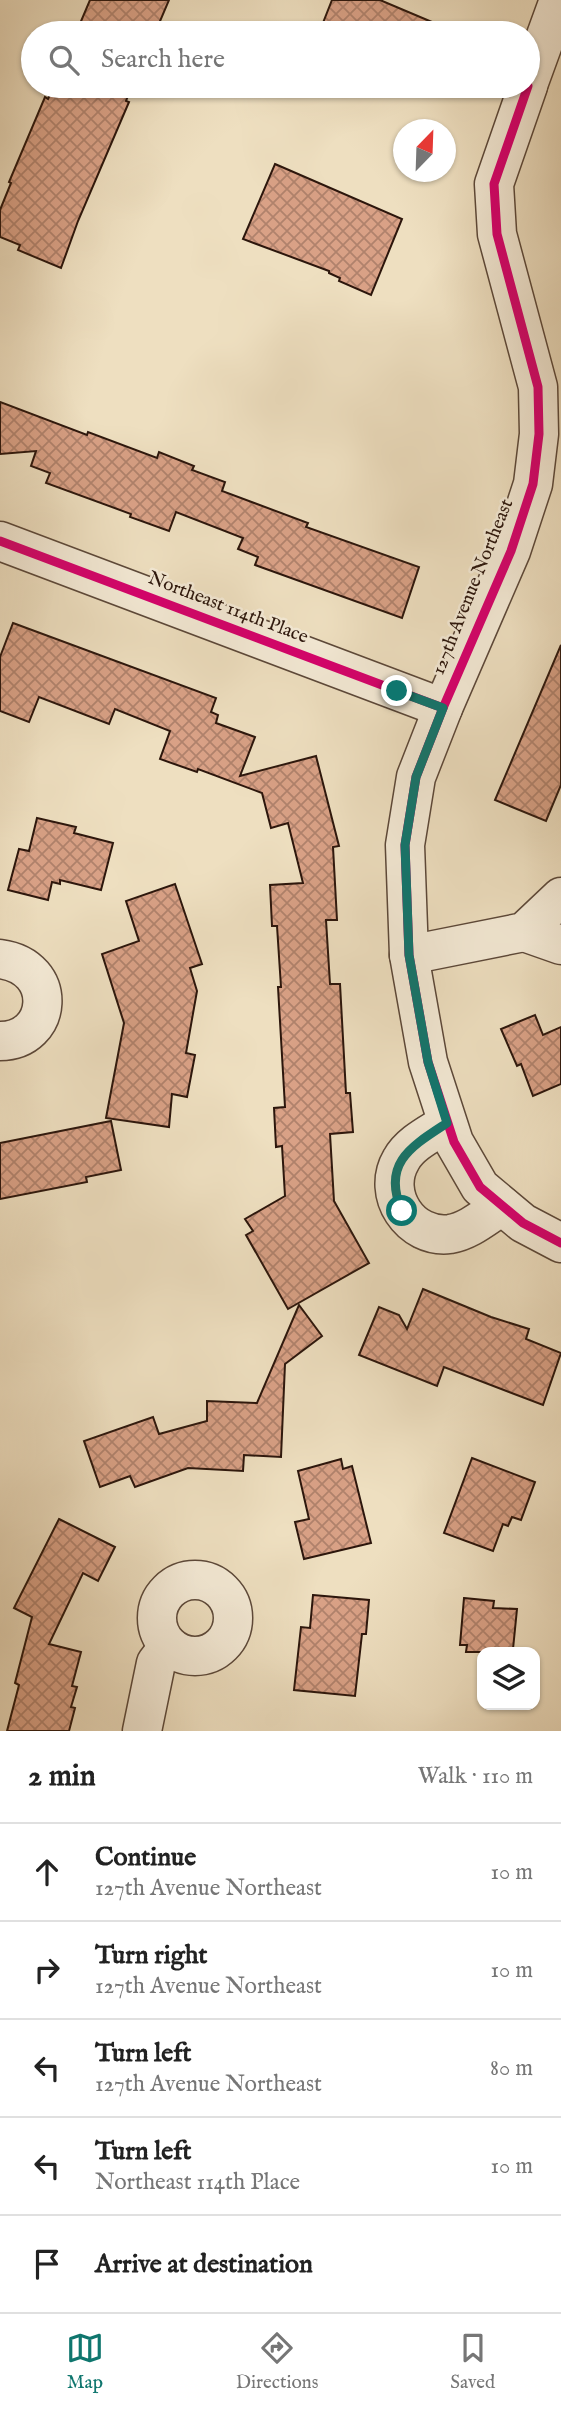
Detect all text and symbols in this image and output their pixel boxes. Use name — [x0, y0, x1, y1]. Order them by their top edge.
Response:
search box — [21, 21, 540, 98]
icon: search — [45, 41, 83, 79]
text: Search here — [101, 43, 225, 76]
north arrow — [393, 119, 456, 182]
street label: 127th Avenue Northeast — [427, 495, 519, 678]
street label: Northeast 114th Place — [145, 566, 312, 650]
route end — [381, 675, 412, 706]
route start — [386, 1195, 417, 1226]
map controls — [477, 1647, 540, 1710]
button: layers — [477, 1647, 540, 1710]
text: 2 min — [28, 1758, 96, 1796]
text: Walk · 110 m — [418, 1762, 533, 1791]
text: Continue — [95, 1841, 196, 1874]
icon: ahead — [28, 1853, 66, 1891]
text: 10 m — [490, 1858, 533, 1887]
text: 127th Avenue Northeast — [95, 1874, 322, 1903]
text: Turn right — [95, 1939, 208, 1972]
icon: right — [28, 1951, 66, 1989]
text: 10 m — [490, 1956, 533, 1985]
text: 127th Avenue Northeast — [95, 1972, 322, 2001]
text: Turn left — [95, 2037, 192, 2070]
icon: left — [28, 2049, 66, 2087]
text: 80 m — [490, 2054, 533, 2083]
text: 127th Avenue Northeast — [95, 2070, 322, 2099]
text: Turn left — [95, 2135, 192, 2168]
icon: left — [28, 2147, 66, 2185]
text: 10 m — [490, 2152, 533, 2181]
text: Northeast 114th Place — [95, 2168, 300, 2197]
icon: arrive — [28, 2245, 66, 2283]
text: Arrive at destination — [95, 2248, 313, 2281]
tab: Map — [66, 2329, 104, 2395]
tab: Directions — [236, 2329, 318, 2395]
tab: Saved — [450, 2329, 495, 2395]

